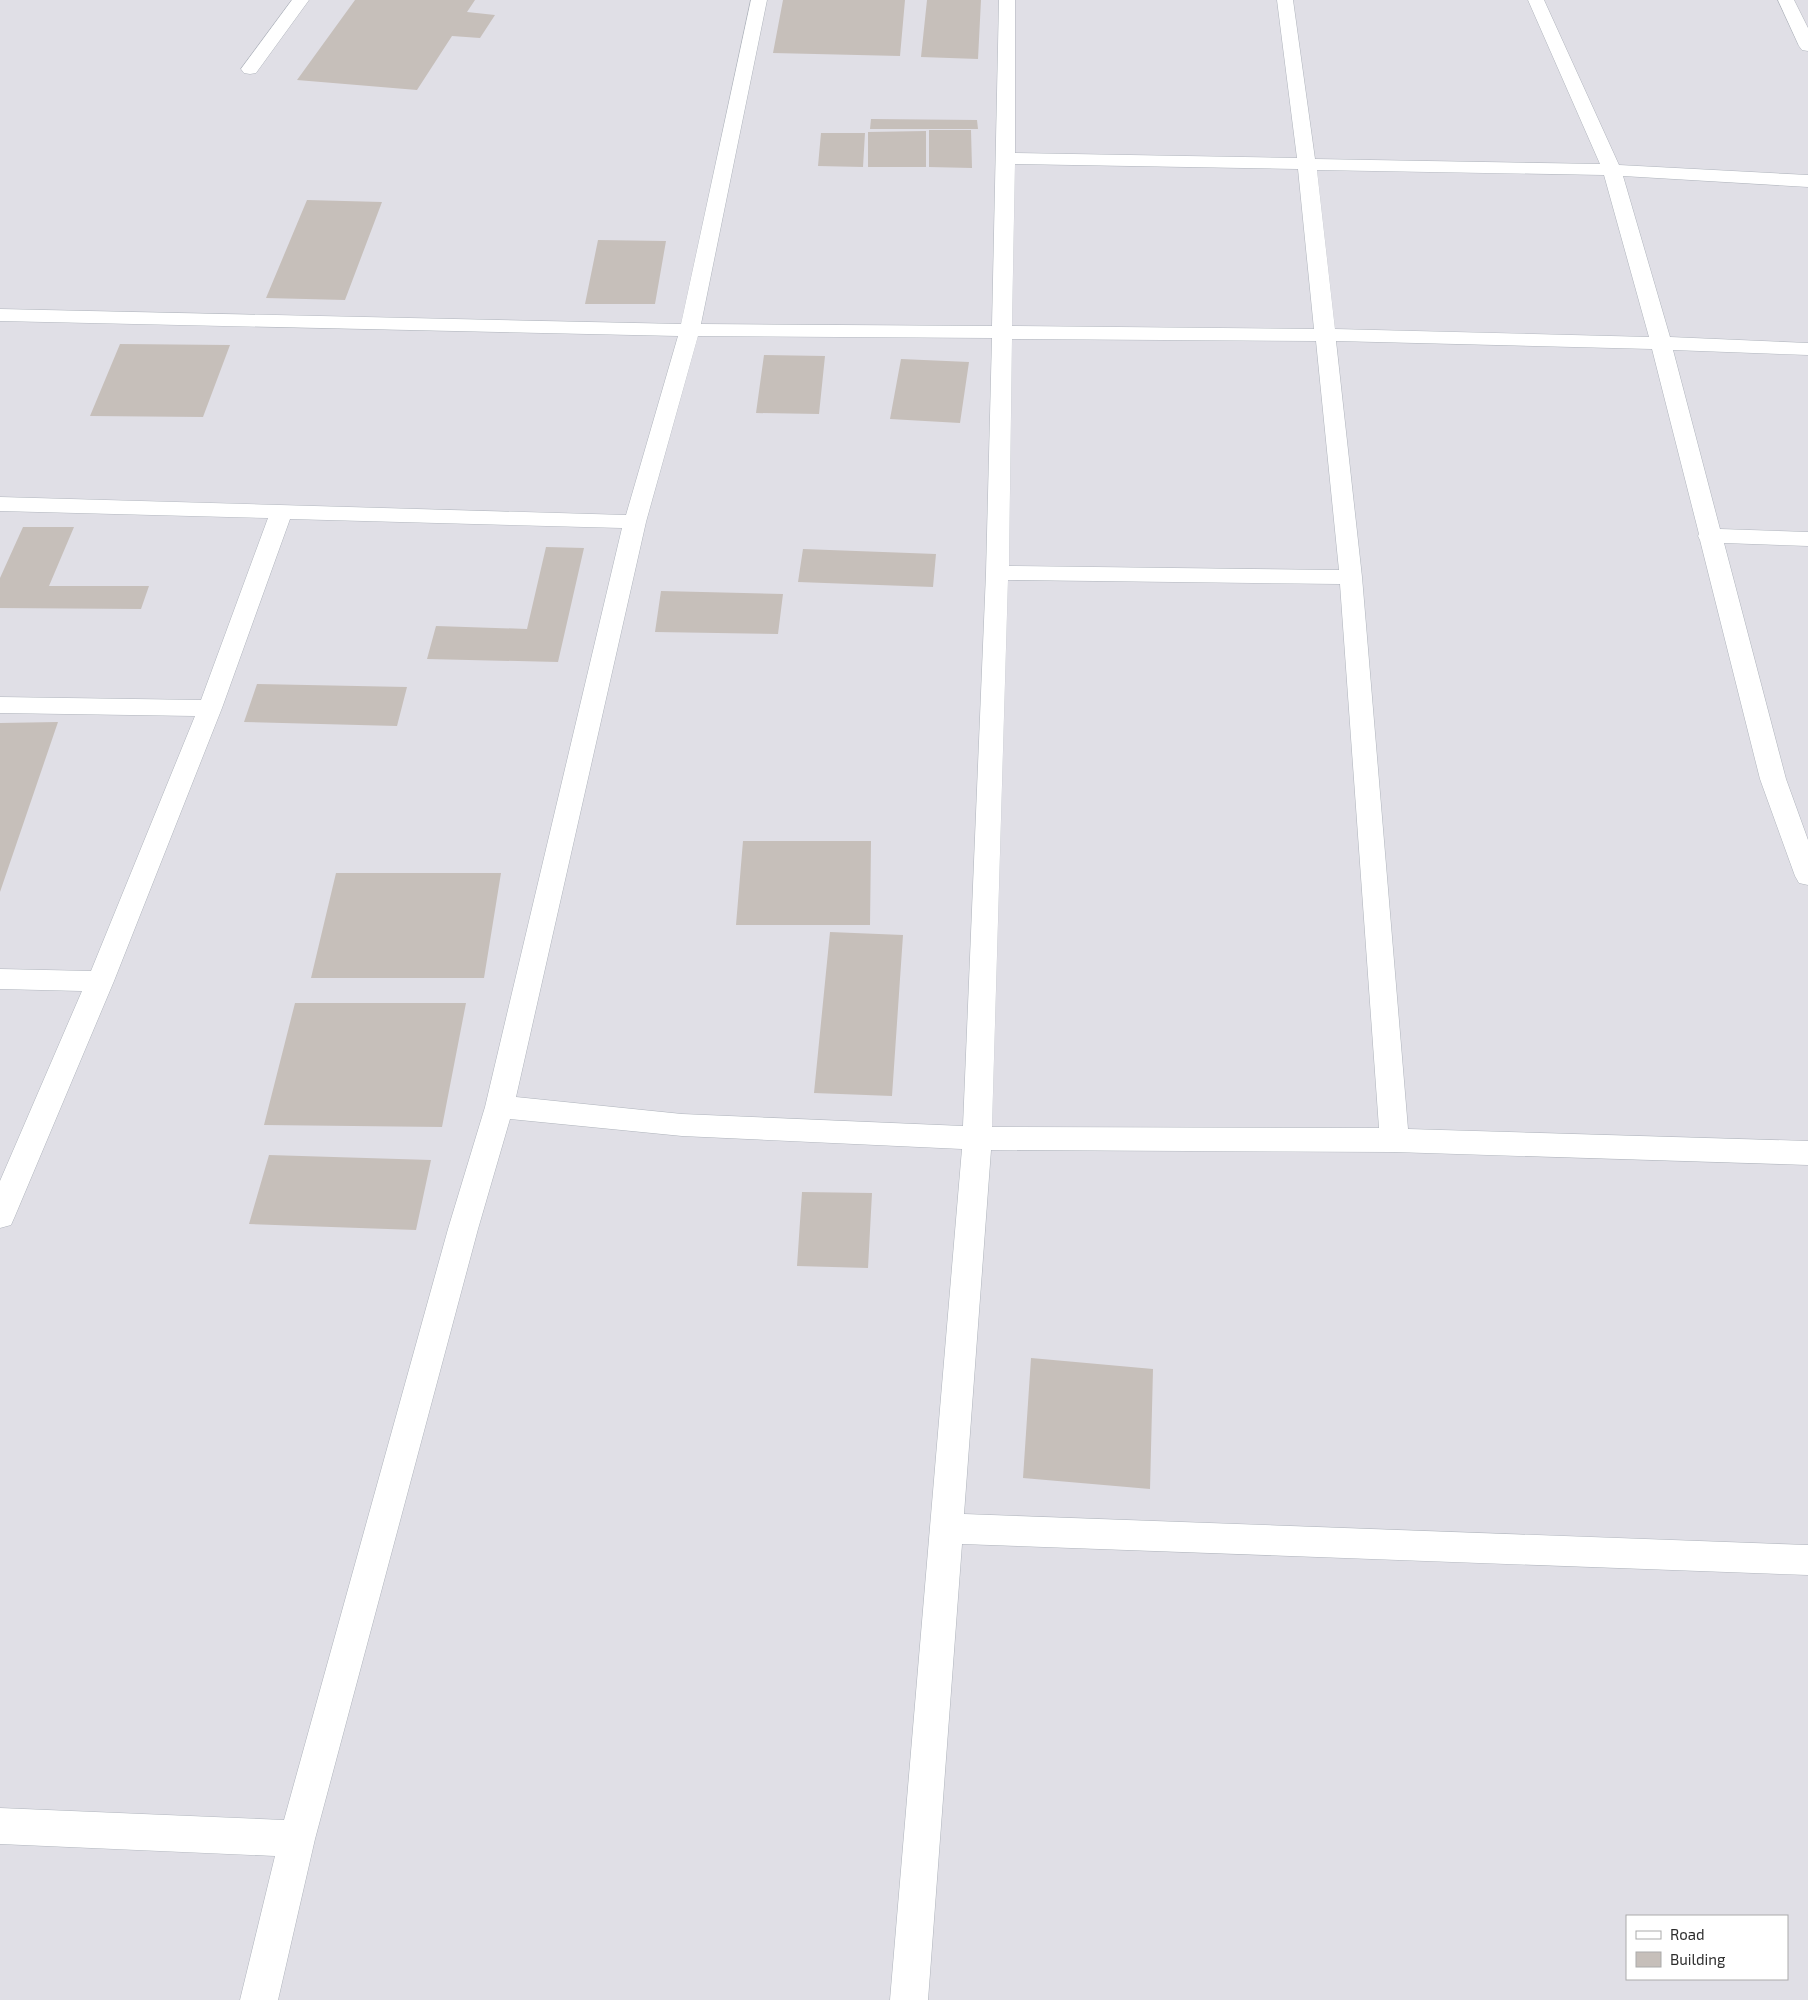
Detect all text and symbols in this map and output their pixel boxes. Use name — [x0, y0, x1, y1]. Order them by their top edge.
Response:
legend — [1626, 1915, 1788, 1980]
text: Road — [1670, 1925, 1705, 1943]
text: Building — [1670, 1950, 1726, 1968]

